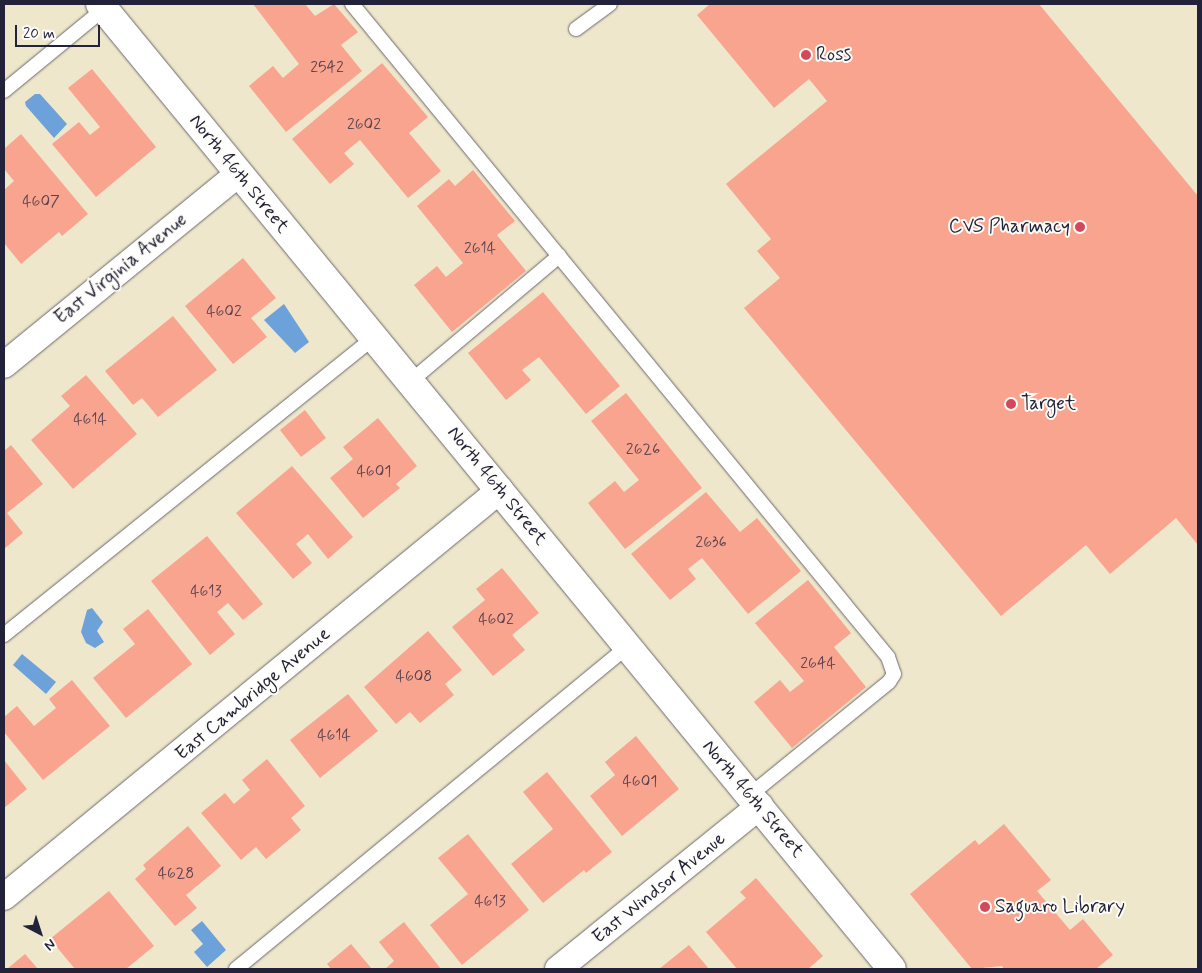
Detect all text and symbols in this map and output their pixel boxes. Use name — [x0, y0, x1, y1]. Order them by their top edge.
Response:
scale bar — [18, 15, 102, 47]
text: 20 m — [23, 24, 55, 44]
place label: Ross — [816, 44, 851, 66]
marker: Ross — [800, 49, 812, 61]
house number: 2542 — [310, 58, 344, 78]
street label: North 46th Street — [184, 110, 294, 238]
house number: 2602 — [347, 115, 381, 135]
house number: 4607 — [22, 192, 60, 212]
street label: East Virginia Avenue — [49, 208, 193, 330]
place label: CVS Pharmacy — [949, 216, 1070, 238]
marker: CVS Pharmacy — [1074, 221, 1086, 233]
house number: 2614 — [464, 239, 496, 259]
house number: 4602 — [206, 302, 242, 322]
place label: Target — [1021, 393, 1076, 415]
marker: Target — [1005, 398, 1017, 410]
house number: 4614 — [73, 410, 107, 430]
street label: North 46th Street — [442, 422, 552, 550]
house number: 2626 — [626, 440, 660, 460]
house number: 4601 — [357, 462, 391, 482]
house number: 2636 — [695, 533, 727, 553]
house number: 4613 — [190, 582, 222, 602]
house number: 4602 — [478, 610, 514, 630]
street label: East Cambridge Avenue — [171, 623, 335, 765]
house number: 2644 — [800, 654, 836, 674]
house number: 4608 — [396, 667, 432, 687]
house number: 4614 — [317, 726, 351, 746]
street label: North 46th Street — [697, 736, 809, 862]
house number: 4601 — [623, 772, 657, 792]
street label: East Windsor Avenue — [586, 826, 732, 950]
house number: 4628 — [158, 864, 194, 884]
house number: 4613 — [474, 892, 506, 912]
place label: Saguaro Library — [995, 896, 1125, 918]
marker: Saguaro Library — [979, 901, 991, 913]
north arrow — [15, 908, 65, 958]
text: N — [40, 935, 59, 954]

